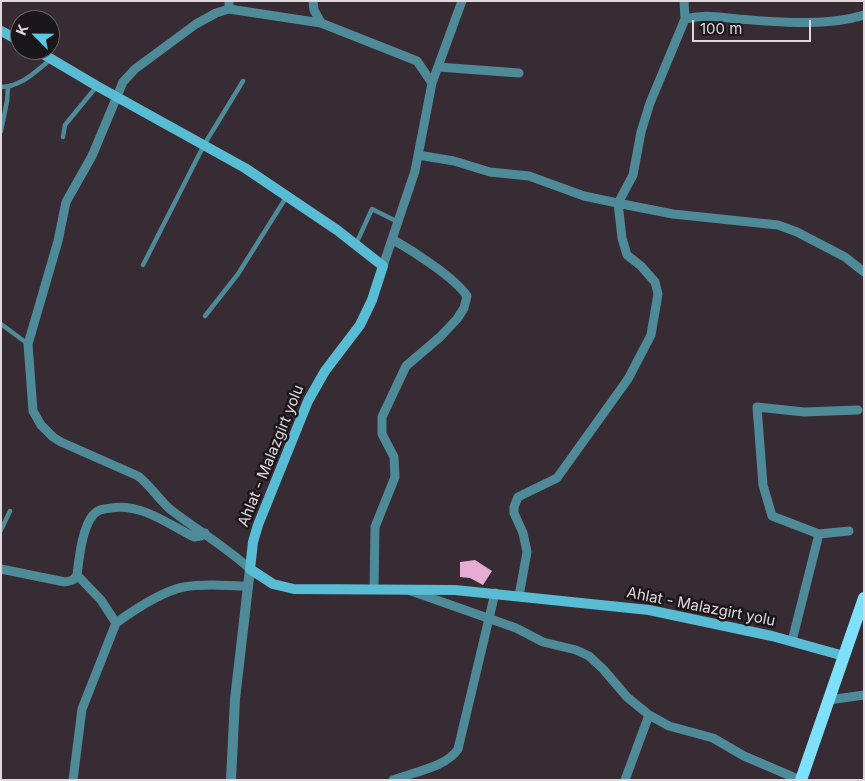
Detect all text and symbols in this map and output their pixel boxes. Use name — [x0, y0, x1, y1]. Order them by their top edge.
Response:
north arrow — [10, 10, 60, 60]
scale bar — [695, 10, 814, 42]
text: 100 m — [700, 19, 742, 38]
text: K — [12, 21, 31, 37]
street label: Ahlat - Malazgirt yolu — [234, 383, 308, 529]
street label: Ahlat - Malazgirt yolu — [625, 584, 777, 630]

